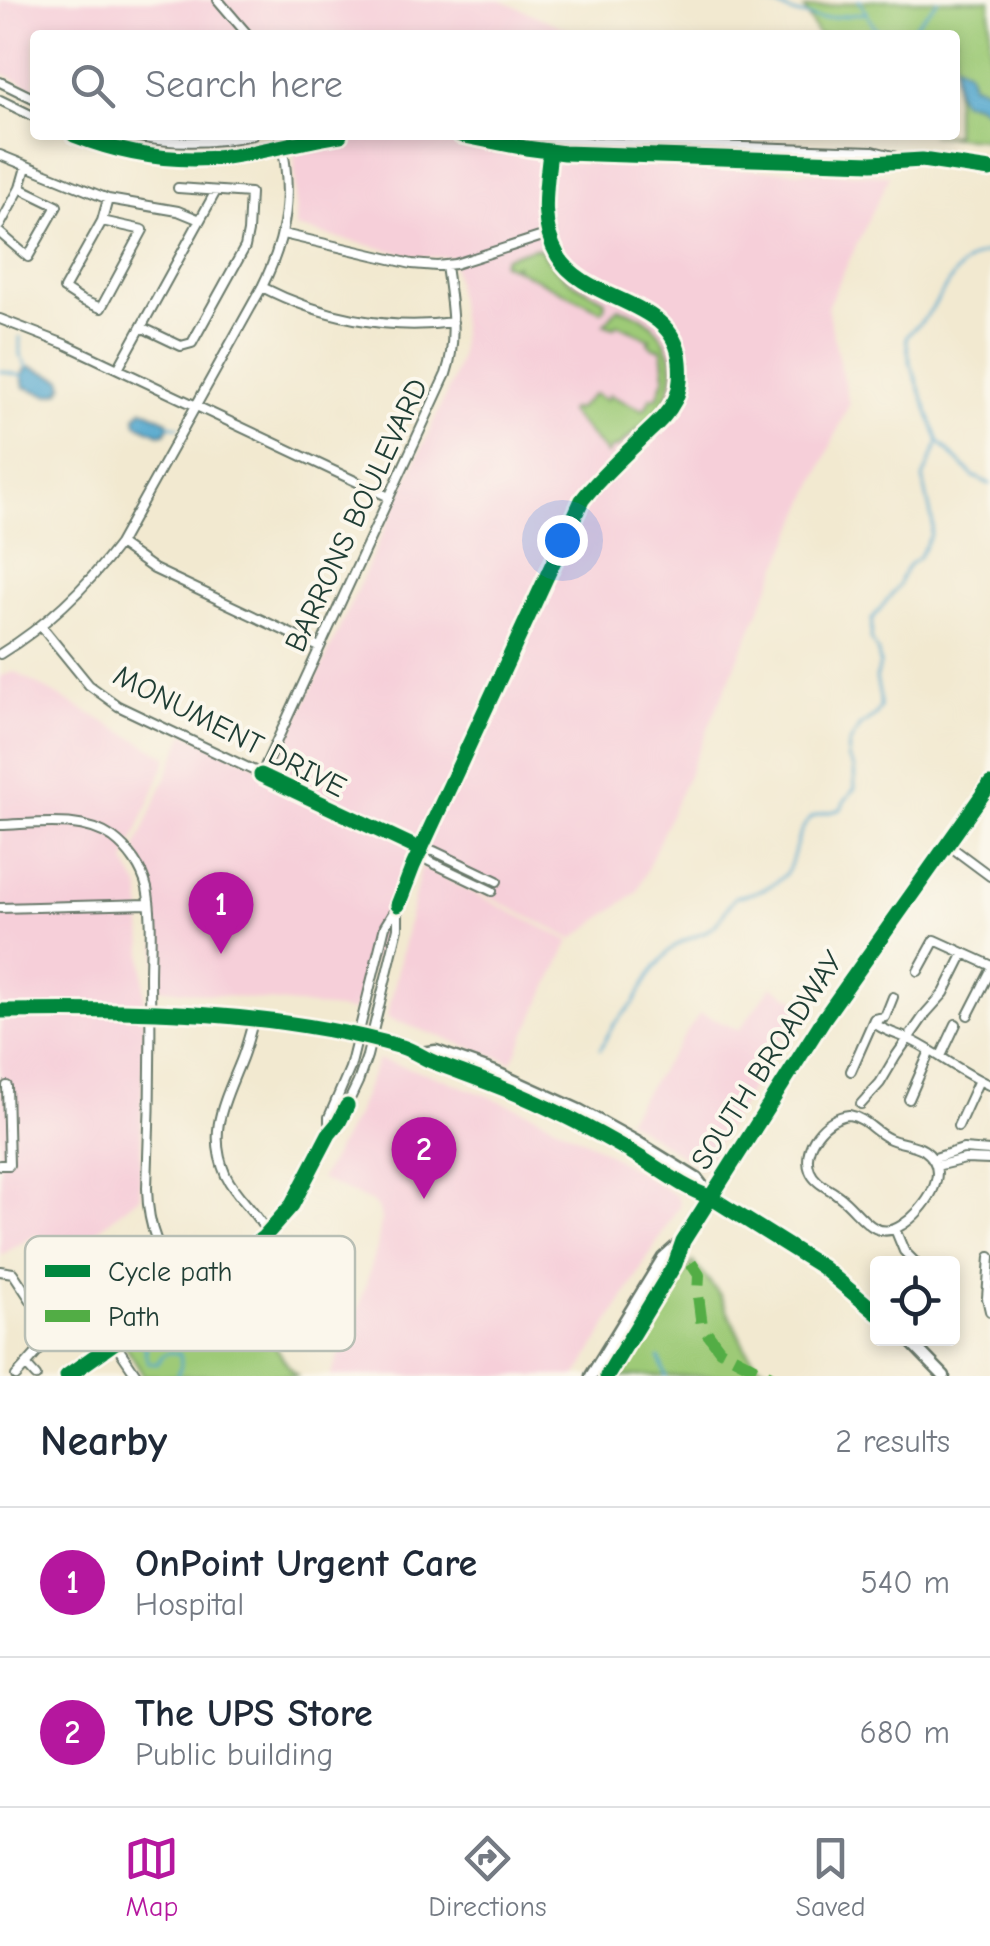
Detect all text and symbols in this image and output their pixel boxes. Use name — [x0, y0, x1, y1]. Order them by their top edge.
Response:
search box — [30, 30, 960, 140]
icon: search — [65, 58, 120, 113]
text: Search here — [145, 63, 343, 107]
street label: BARRONS BOULEVARD — [278, 373, 435, 657]
your location — [537, 515, 588, 566]
street label: MONUMENT DRIVE — [108, 658, 352, 805]
pin: 1 — [188, 872, 254, 954]
street label: SOUTH BROADWAY — [684, 944, 851, 1176]
pin: 2 — [392, 1116, 456, 1199]
legend — [25, 1236, 355, 1351]
text: Cycle path — [108, 1256, 233, 1288]
map controls — [870, 1256, 960, 1346]
button: locate — [870, 1256, 960, 1346]
text: Path — [108, 1301, 160, 1333]
text: Nearby — [40, 1417, 167, 1466]
text: 2 results — [835, 1423, 950, 1460]
text: OnPoint Urgent Care — [135, 1542, 477, 1586]
text: 1 — [66, 1564, 79, 1601]
text: 540 m — [861, 1564, 950, 1601]
text: Hospital — [135, 1586, 244, 1623]
text: The UPS Store — [135, 1692, 373, 1736]
text: 2 — [65, 1714, 80, 1751]
text: 680 m — [860, 1714, 950, 1751]
text: Public building — [135, 1736, 333, 1773]
tab: Map — [124, 1831, 179, 1923]
tab: Directions — [428, 1831, 547, 1923]
tab: Saved — [796, 1831, 866, 1923]

